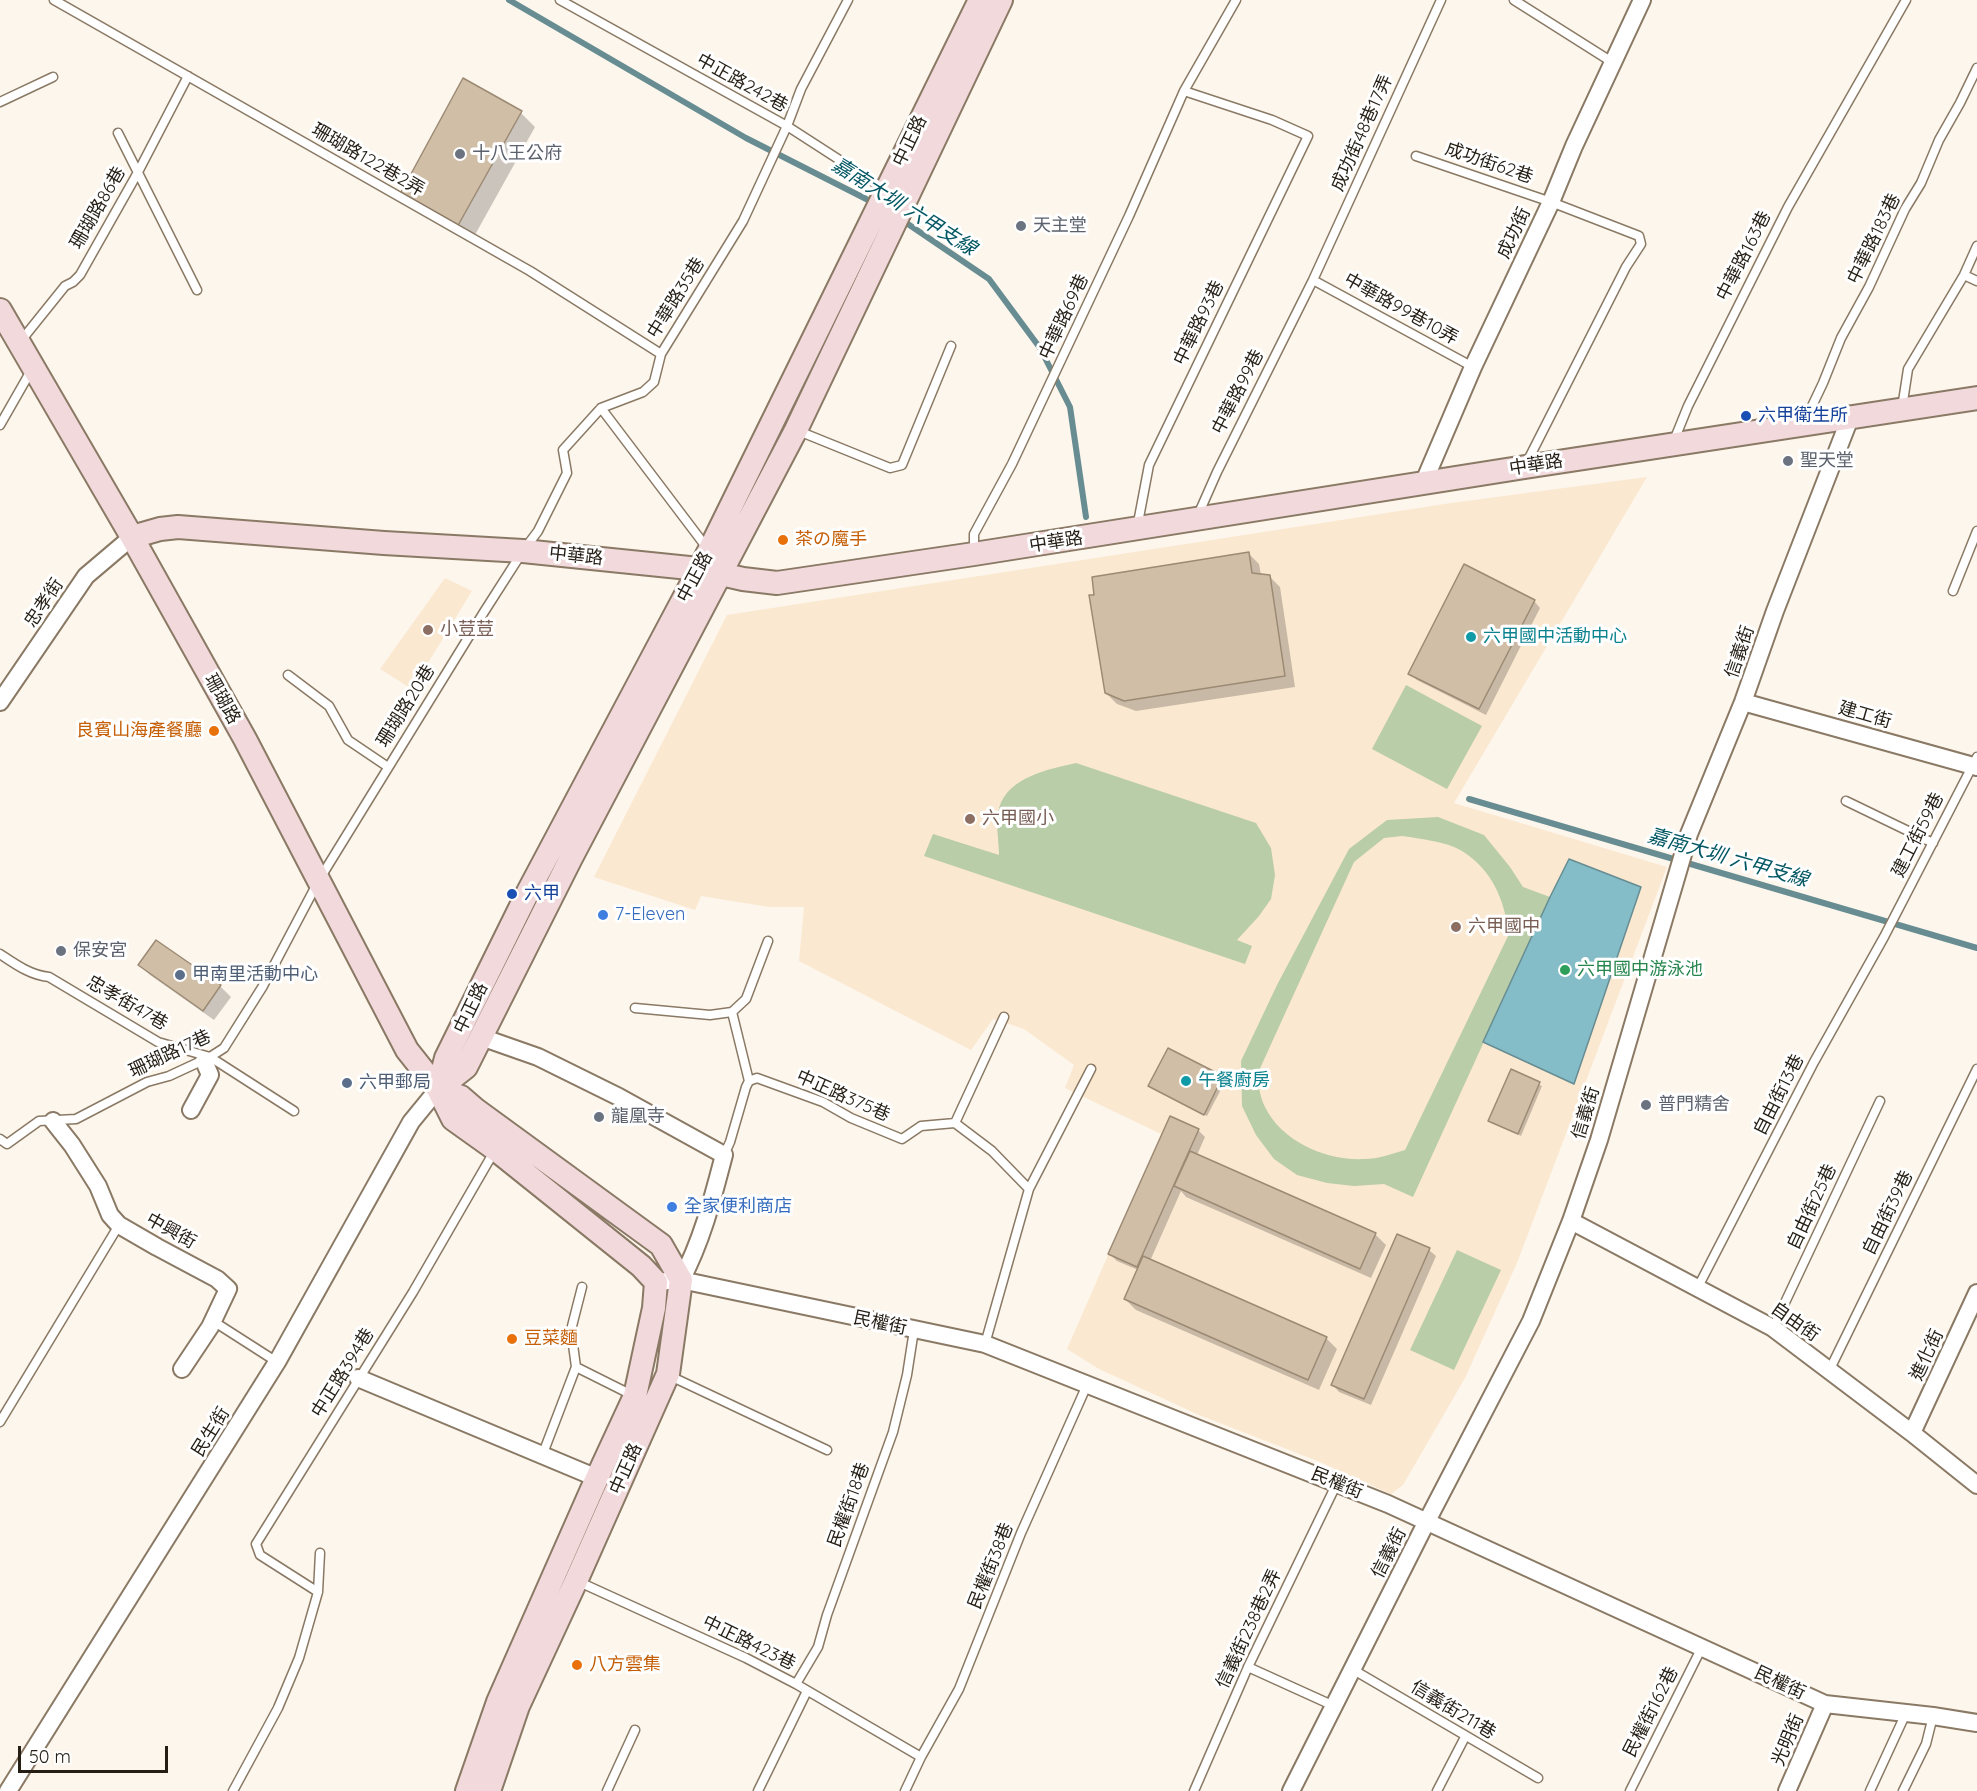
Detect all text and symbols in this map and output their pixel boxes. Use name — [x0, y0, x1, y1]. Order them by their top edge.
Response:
street label: 中正路242巷 — [693, 49, 791, 117]
street label: 成功街48巷17弄 — [1327, 71, 1397, 195]
street label: 中正路 — [888, 112, 932, 170]
street label: 珊瑚路122巷2弄 — [308, 119, 428, 201]
street label: 成功街62巷 — [1442, 138, 1536, 188]
place label: 十八王公府 — [472, 143, 562, 165]
marker: 十八王公府 — [453, 147, 467, 161]
water label: 嘉南大圳 六甲支線 — [827, 153, 981, 261]
street label: 珊瑚路86巷 — [66, 163, 130, 253]
street label: 中華路183巷 — [1843, 190, 1905, 288]
street label: 成功街 — [1493, 204, 1535, 262]
street label: 中華路163巷 — [1712, 208, 1776, 304]
place label: 天主堂 — [1033, 215, 1087, 237]
marker: 天主堂 — [1014, 219, 1028, 233]
street label: 中華路35巷 — [643, 254, 709, 342]
street label: 中華路99巷10弄 — [1340, 269, 1462, 349]
street label: 中華路69巷 — [1035, 271, 1093, 363]
street label: 中華路93巷 — [1169, 277, 1229, 369]
street label: 中華路99巷 — [1207, 346, 1269, 438]
place label: 六甲衛生所 — [1758, 405, 1848, 427]
marker: 六甲衛生所 — [1739, 409, 1753, 423]
street label: 中華路 — [1508, 450, 1564, 480]
place label: 聖天堂 — [1800, 450, 1854, 472]
marker: 聖天堂 — [1781, 454, 1795, 468]
street label: 中華路 — [1028, 527, 1084, 557]
place label: 茶の魔手 — [795, 529, 867, 551]
marker: 茶の魔手 — [776, 533, 790, 547]
street label: 中華路 — [548, 542, 604, 570]
street label: 中正路 — [673, 548, 717, 606]
street label: 忠孝街 — [20, 575, 68, 631]
place label: 小荳荳 — [440, 619, 494, 641]
marker: 小荳荳 — [421, 623, 435, 637]
street label: 信義街 — [1721, 623, 1759, 681]
place label: 六甲國中活動中心 — [1483, 626, 1627, 648]
marker: 六甲國中活動中心 — [1464, 630, 1478, 644]
street label: 珊瑚路20巷 — [372, 661, 440, 751]
street label: 珊瑚路 — [199, 670, 245, 728]
street label: 建工街 — [1836, 697, 1894, 733]
place label: 良賓山海產餐廳 — [76, 720, 202, 742]
marker: 良賓山海產餐廳 — [207, 724, 221, 738]
street label: 建工街59巷 — [1888, 789, 1948, 881]
place label: 六甲國小 — [982, 808, 1054, 830]
marker: 六甲國小 — [963, 812, 977, 826]
water label: 嘉南大圳 六甲支線 — [1645, 824, 1811, 892]
place label: 六甲 — [524, 883, 560, 905]
marker: 六甲 — [505, 887, 519, 901]
place label: 7-Eleven — [615, 904, 686, 926]
marker: 7-Eleven — [596, 908, 610, 922]
place label: 六甲國中 — [1468, 916, 1540, 938]
marker: 六甲國中 — [1449, 920, 1463, 934]
place label: 保安宮 — [73, 940, 127, 962]
marker: 保安宮 — [54, 944, 68, 958]
place label: 六甲國中游泳池 — [1577, 959, 1703, 981]
marker: 六甲國中游泳池 — [1558, 963, 1572, 977]
place label: 甲南里活動中心 — [192, 964, 318, 986]
marker: 甲南里活動中心 — [173, 968, 187, 982]
street label: 忠孝街47巷 — [83, 971, 171, 1035]
street label: 中正路 — [449, 979, 493, 1037]
street label: 珊瑚路17巷 — [126, 1026, 214, 1082]
street label: 自由街13巷 — [1749, 1051, 1809, 1139]
street label: 中正路375巷 — [793, 1066, 893, 1126]
place label: 午餐廚房 — [1198, 1070, 1270, 1092]
place label: 六甲郵局 — [359, 1072, 431, 1094]
marker: 午餐廚房 — [1179, 1074, 1193, 1088]
marker: 六甲郵局 — [340, 1076, 354, 1090]
street label: 信義街 — [1568, 1084, 1604, 1142]
place label: 普門精舍 — [1658, 1094, 1730, 1116]
marker: 普門精舍 — [1639, 1098, 1653, 1112]
place label: 龍凰寺 — [611, 1106, 665, 1128]
marker: 龍凰寺 — [592, 1110, 606, 1124]
street label: 自由街25巷 — [1783, 1161, 1841, 1253]
street label: 自由街39巷 — [1858, 1167, 1918, 1259]
place label: 全家便利商店 — [684, 1196, 792, 1218]
marker: 全家便利商店 — [665, 1200, 679, 1214]
street label: 中興街 — [142, 1208, 200, 1254]
street label: 自由街 — [1767, 1298, 1823, 1346]
street label: 民權街 — [851, 1307, 909, 1339]
street label: 中正路394巷 — [307, 1324, 379, 1422]
street label: 進化街 — [1906, 1326, 1948, 1384]
place label: 豆菜麵 — [524, 1328, 578, 1350]
marker: 豆菜麵 — [505, 1332, 519, 1346]
street label: 民生街 — [188, 1403, 234, 1461]
street label: 中正路 — [605, 1440, 647, 1498]
street label: 民權街18巷 — [824, 1460, 874, 1550]
street label: 民權街 — [1308, 1463, 1366, 1503]
street label: 民權街38巷 — [964, 1520, 1018, 1612]
street label: 信義街 — [1367, 1524, 1411, 1582]
street label: 信義街238巷2弄 — [1212, 1566, 1286, 1692]
street label: 中正路423巷 — [699, 1611, 799, 1675]
place label: 八方雲集 — [589, 1654, 661, 1676]
marker: 八方雲集 — [570, 1658, 584, 1672]
street label: 民權街 — [1751, 1662, 1809, 1704]
street label: 民權街162巷 — [1619, 1663, 1683, 1761]
street label: 信義街211巷 — [1407, 1676, 1499, 1744]
street label: 光明街 — [1768, 1711, 1808, 1769]
scale bar — [21, 1734, 171, 1772]
text: 50 m — [29, 1745, 71, 1768]

